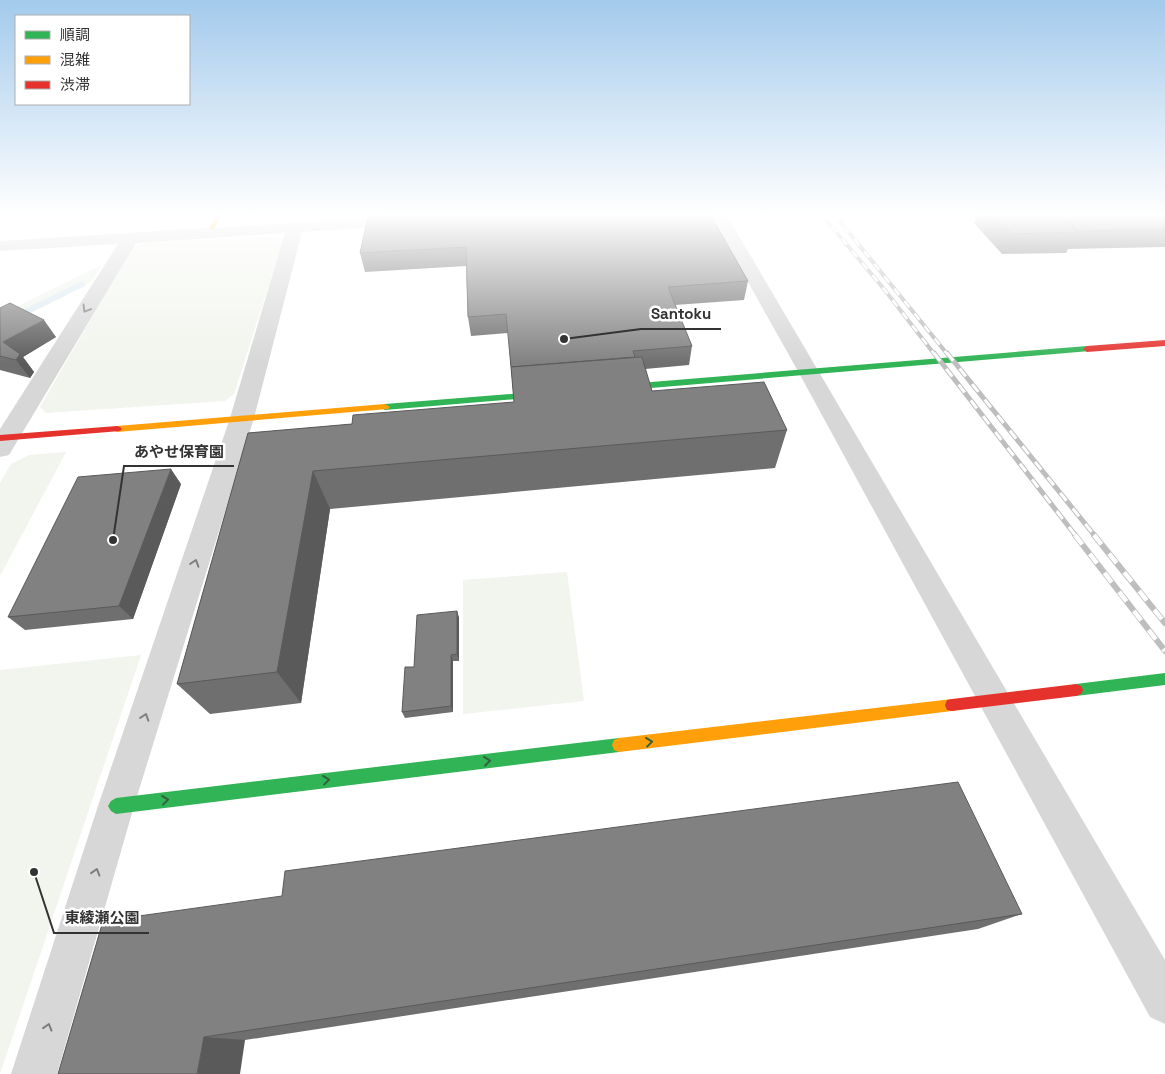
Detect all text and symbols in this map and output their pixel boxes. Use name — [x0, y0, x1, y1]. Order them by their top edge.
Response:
legend — [15, 15, 190, 105]
text: 順調 — [60, 25, 90, 44]
text: 混雑 — [60, 50, 90, 69]
text: 渋滞 — [60, 75, 90, 94]
callout: Santoku — [641, 299, 721, 329]
one-way arrow — [82, 304, 92, 313]
text: Santoku — [651, 304, 711, 323]
callout: あやせ保育園 — [124, 436, 234, 466]
text: あやせ保育園 — [134, 442, 224, 461]
one-way arrow — [190, 559, 200, 567]
one-way arrow — [139, 713, 149, 722]
one-way arrow — [645, 737, 653, 748]
one-way arrow — [484, 756, 492, 767]
one-way arrow — [322, 775, 330, 786]
one-way arrow — [161, 795, 169, 806]
one-way arrow — [90, 868, 100, 877]
callout: 東綾瀬公園 — [54, 903, 149, 933]
text: 東綾瀬公園 — [64, 908, 140, 927]
one-way arrow — [43, 1024, 53, 1032]

